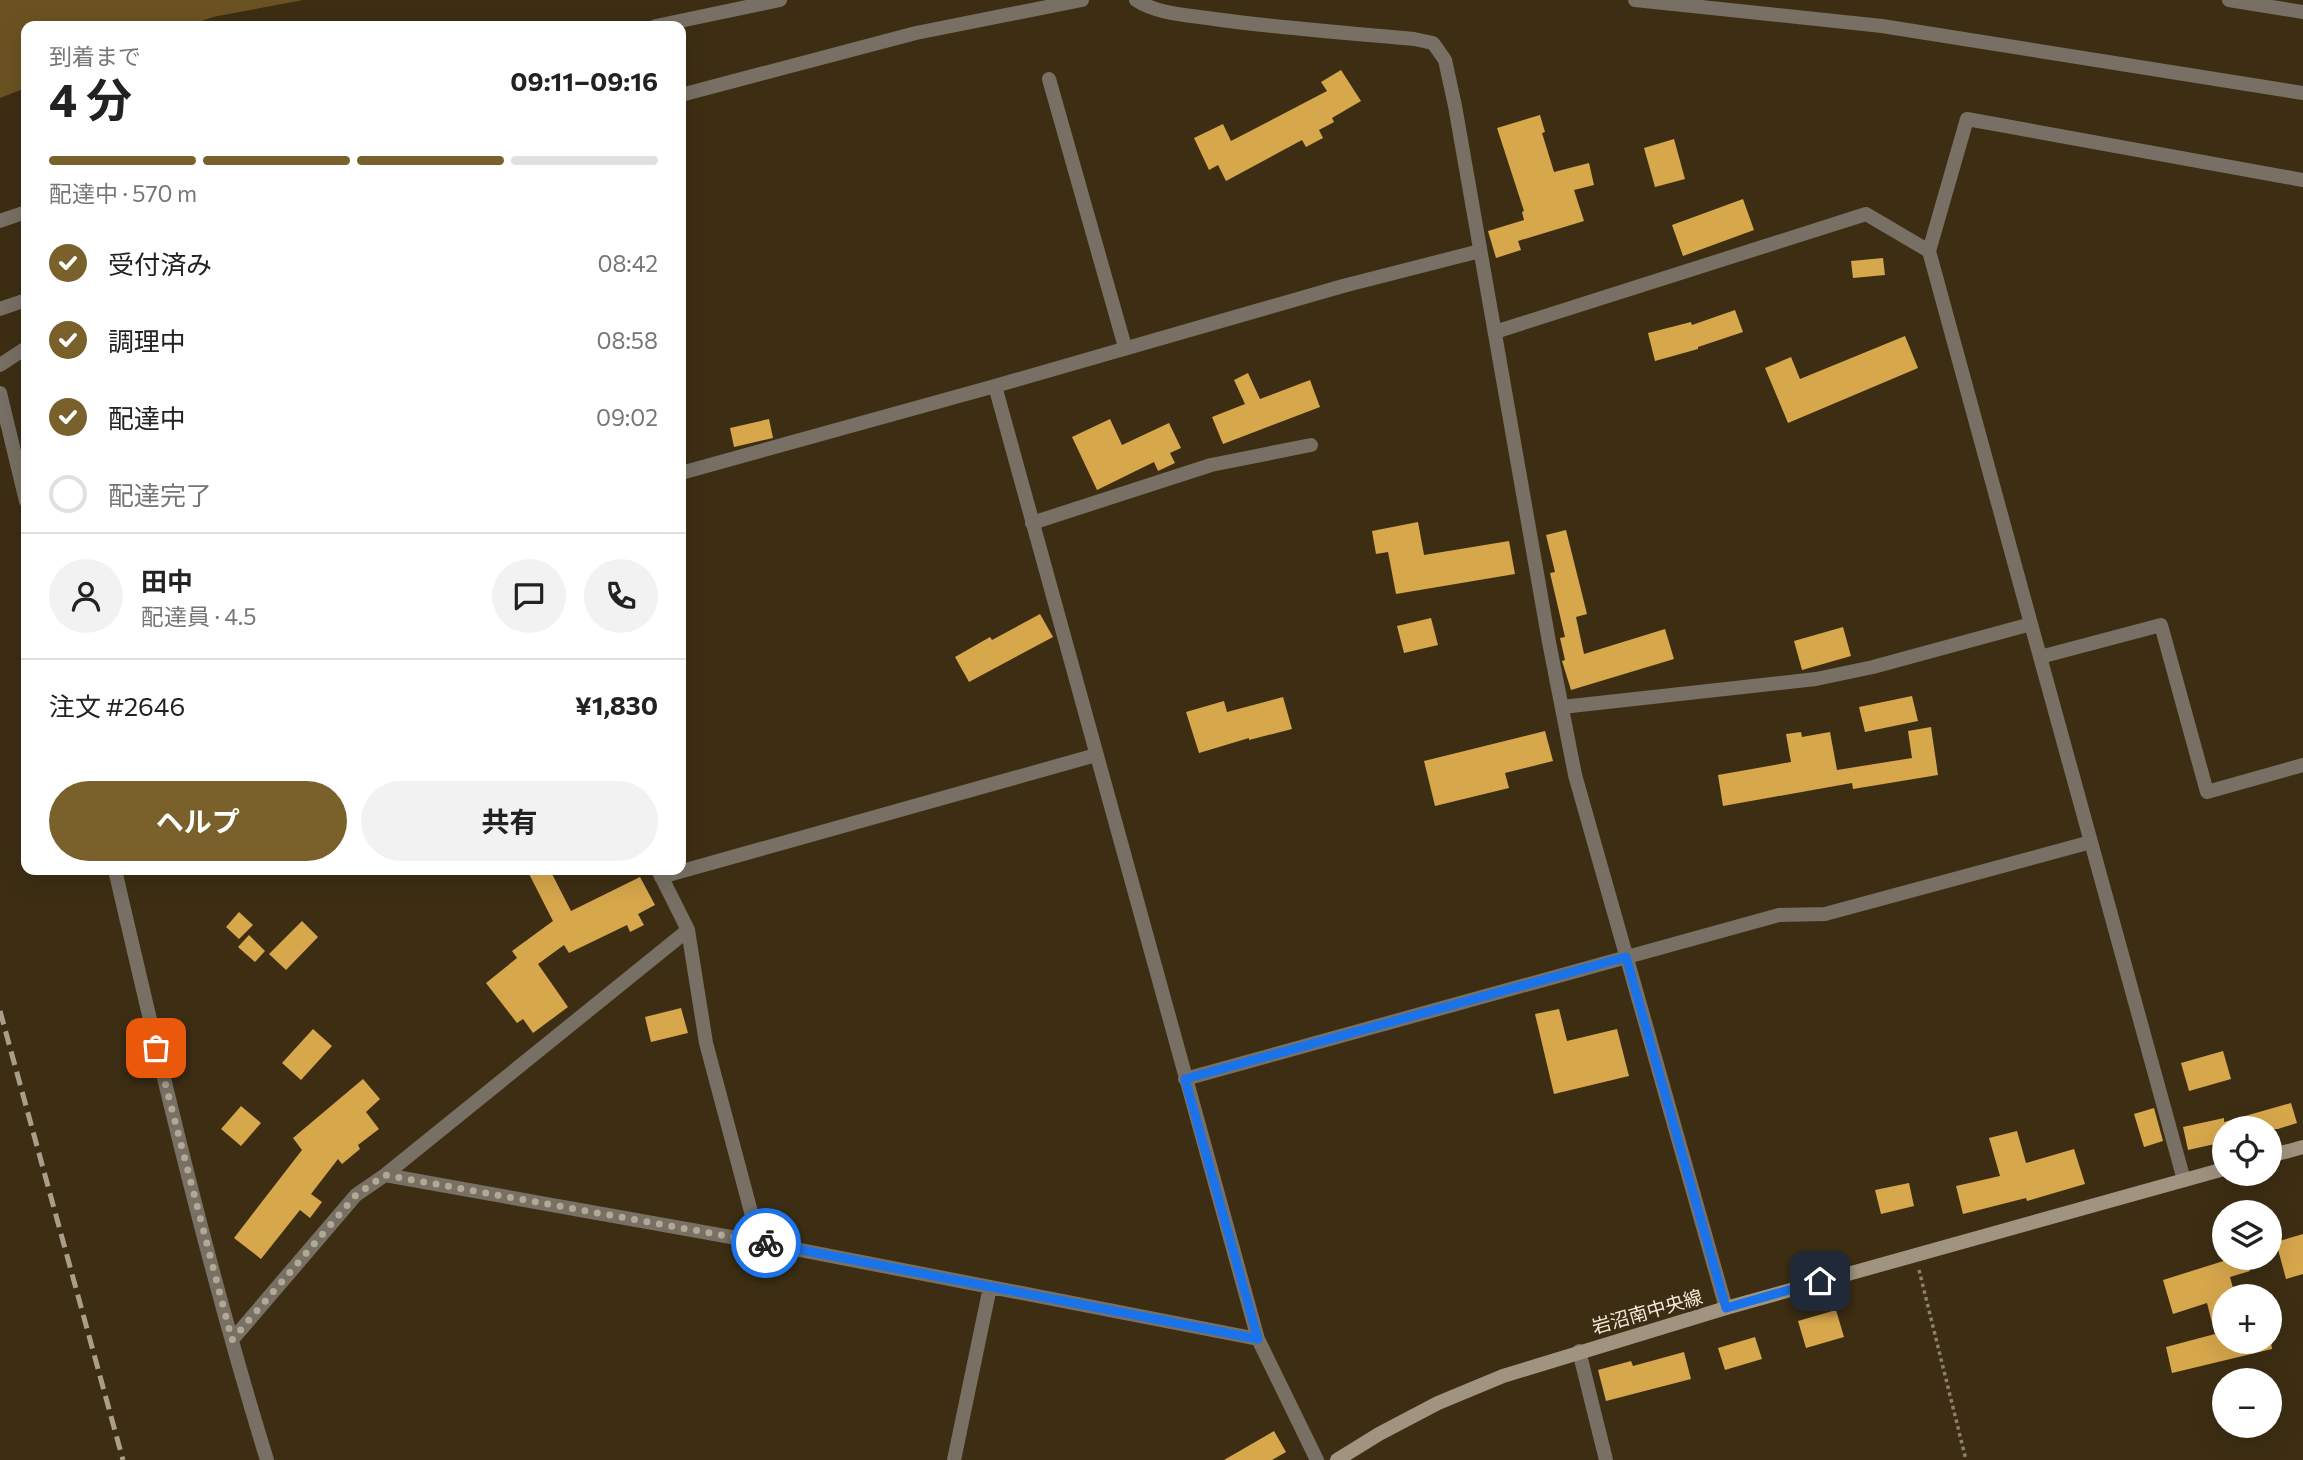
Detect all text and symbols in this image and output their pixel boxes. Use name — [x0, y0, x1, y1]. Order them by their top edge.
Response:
text: 到着まで — [49, 42, 141, 70]
text: 09:11–09:16 — [510, 65, 658, 96]
text: 4 分 — [49, 70, 132, 126]
text: 配達中 · 570 m — [49, 179, 197, 207]
icon: check — [49, 244, 87, 282]
text: 受付済み — [108, 248, 212, 279]
text: 08:42 — [597, 249, 658, 277]
icon: check — [49, 321, 87, 359]
text: 調理中 — [108, 325, 186, 356]
text: 08:58 — [596, 326, 658, 354]
icon: check — [49, 398, 87, 436]
text: 配達中 — [108, 402, 186, 433]
text: 09:02 — [596, 403, 658, 431]
text: 配達完了 — [108, 479, 212, 510]
button: person — [49, 559, 123, 633]
button: chat — [492, 559, 566, 633]
button: phone — [584, 559, 658, 633]
text: 田中 — [141, 565, 193, 596]
text: 配達員 · 4.5 — [141, 602, 257, 630]
text: ¥1,830 — [575, 689, 658, 720]
text: 注文 #2646 — [49, 690, 185, 721]
button: ヘルプ — [49, 781, 347, 861]
button: 共有 — [361, 781, 658, 861]
pin — [126, 1018, 186, 1078]
icon: bag — [137, 1029, 175, 1067]
map controls — [2212, 1116, 2282, 1438]
button: locate — [2212, 1116, 2282, 1186]
button: layers — [2212, 1200, 2282, 1270]
courier — [731, 1208, 801, 1278]
icon: bike — [747, 1224, 785, 1262]
pin — [1790, 1251, 1850, 1311]
icon: home — [1801, 1262, 1839, 1300]
street label: 岩沼南中央線 — [1589, 1284, 1705, 1338]
button: + — [2212, 1284, 2282, 1354]
button: − — [2212, 1368, 2282, 1438]

